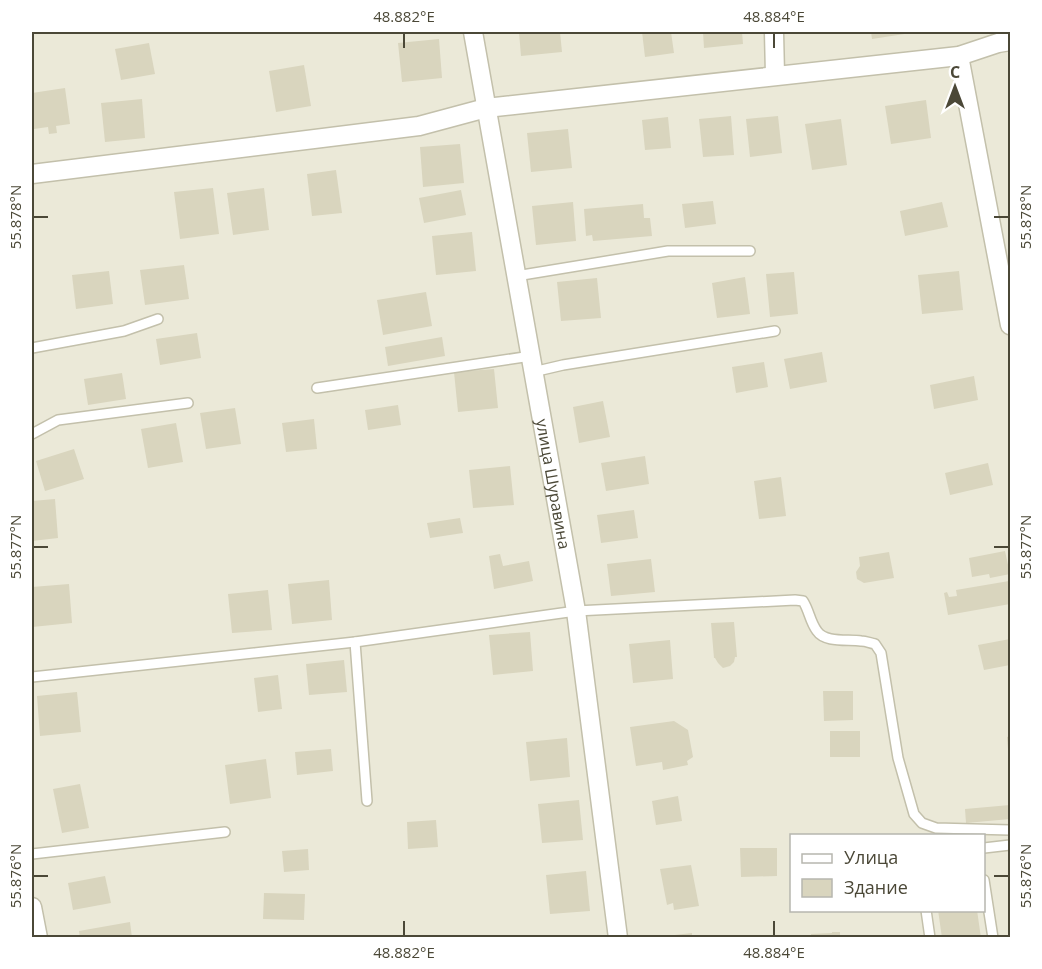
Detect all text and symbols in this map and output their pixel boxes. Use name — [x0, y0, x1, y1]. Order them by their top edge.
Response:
text: 48.882°E — [373, 6, 435, 26]
text: 48.884°E — [743, 6, 805, 26]
north arrow — [925, 57, 985, 117]
text: С — [950, 61, 960, 83]
text: 55.878°N — [5, 185, 25, 249]
text: 55.878°N — [1015, 185, 1035, 249]
street label: улица Шуравина — [531, 417, 576, 551]
text: 55.877°N — [5, 515, 25, 579]
text: 55.877°N — [1015, 515, 1035, 579]
legend — [790, 834, 985, 912]
text: 55.876°N — [5, 844, 25, 908]
text: 55.876°N — [1015, 844, 1035, 908]
text: Улица — [844, 845, 898, 869]
text: Здание — [844, 875, 908, 899]
text: 48.882°E — [373, 942, 435, 962]
text: 48.884°E — [743, 942, 805, 962]

